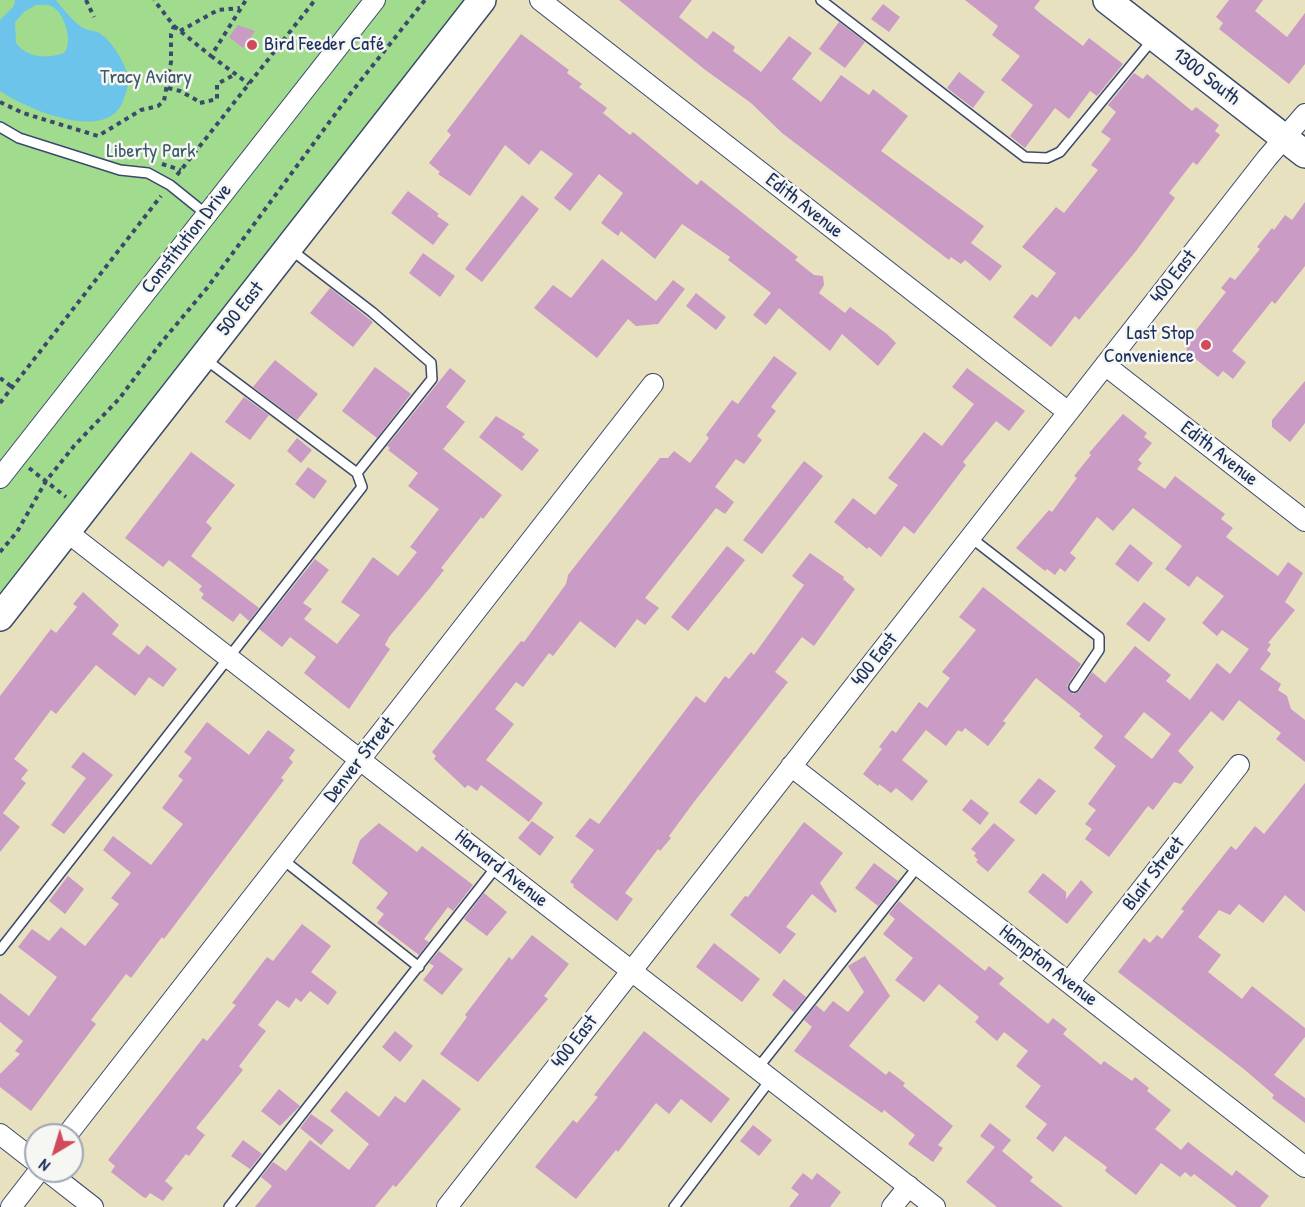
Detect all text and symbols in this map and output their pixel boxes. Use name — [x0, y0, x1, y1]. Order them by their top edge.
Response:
place label: Bird Feeder Café — [264, 33, 384, 57]
marker: Bird Feeder Café — [245, 38, 259, 52]
street label: 1300 South — [1167, 43, 1245, 111]
park label: Tracy Aviary — [100, 66, 192, 90]
park label: Liberty Park — [106, 140, 196, 164]
street label: Edith Avenue — [760, 168, 848, 244]
street label: Constitution Drive — [137, 179, 237, 299]
street label: 400 East — [1146, 245, 1202, 309]
street label: 500 East — [212, 277, 270, 341]
place label: Last Stop Convenience — [1104, 322, 1194, 369]
marker: Last Stop Convenience — [1199, 338, 1213, 352]
street label: Edith Avenue — [1175, 416, 1263, 492]
street label: 400 East — [847, 628, 903, 692]
street label: Denver Street — [319, 713, 401, 807]
street label: Harvard Avenue — [450, 825, 552, 913]
street label: Blair Street — [1118, 832, 1190, 916]
street label: Hampton Avenue — [994, 920, 1102, 1012]
street label: 400 East — [547, 1010, 603, 1074]
north arrow — [24, 1123, 84, 1183]
text: N — [34, 1154, 54, 1177]

